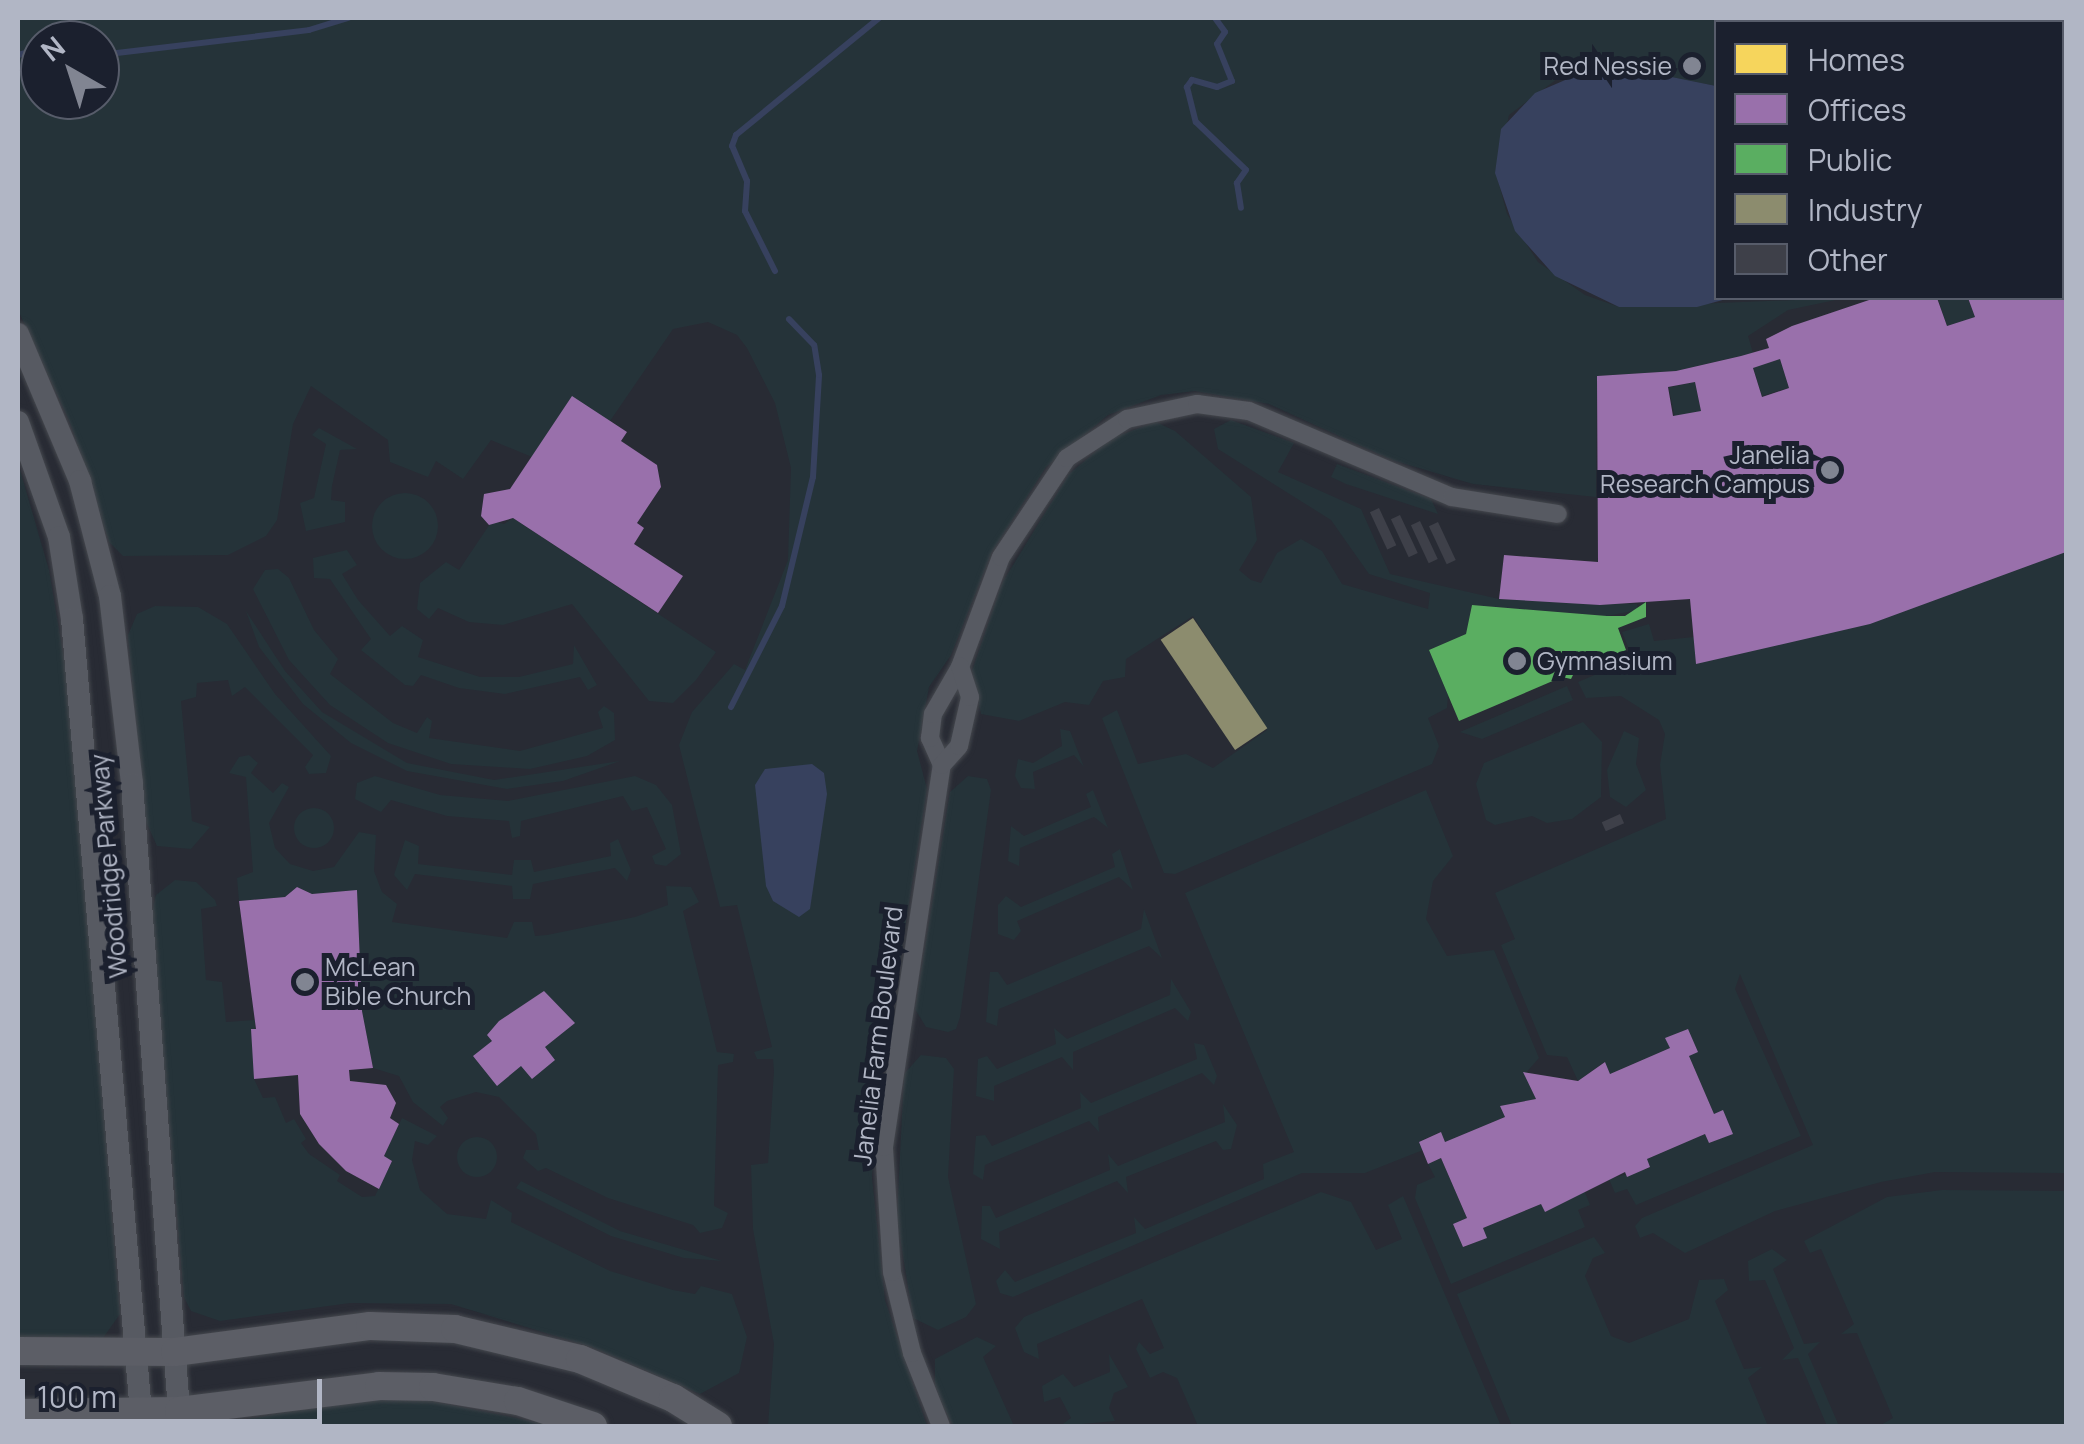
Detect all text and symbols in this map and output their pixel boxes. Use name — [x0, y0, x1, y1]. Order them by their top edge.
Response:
north arrow — [20, 20, 120, 120]
legend — [1714, 20, 2064, 300]
text: N — [33, 27, 72, 69]
text: Homes — [1808, 39, 1905, 80]
place label: Red Nessie — [1543, 51, 1672, 81]
marker: Red Nessie — [1681, 55, 1703, 77]
text: Offices — [1808, 89, 1906, 130]
text: Public — [1808, 139, 1892, 180]
text: Industry — [1808, 189, 1923, 230]
text: Other — [1808, 239, 1888, 280]
place label: Janelia Research Campus — [1600, 441, 1810, 500]
marker: Janelia Research Campus — [1819, 459, 1841, 481]
place label: Gymnasium — [1537, 646, 1673, 676]
marker: Gymnasium — [1506, 650, 1528, 672]
street label: Woodridge Parkway — [84, 753, 134, 979]
street label: Janelia Farm Boulevard — [847, 905, 909, 1167]
place label: McLean Bible Church — [325, 953, 471, 1012]
marker: McLean Bible Church — [294, 971, 316, 993]
scale bar — [25, 1359, 328, 1421]
text: 100 m — [37, 1376, 117, 1417]

